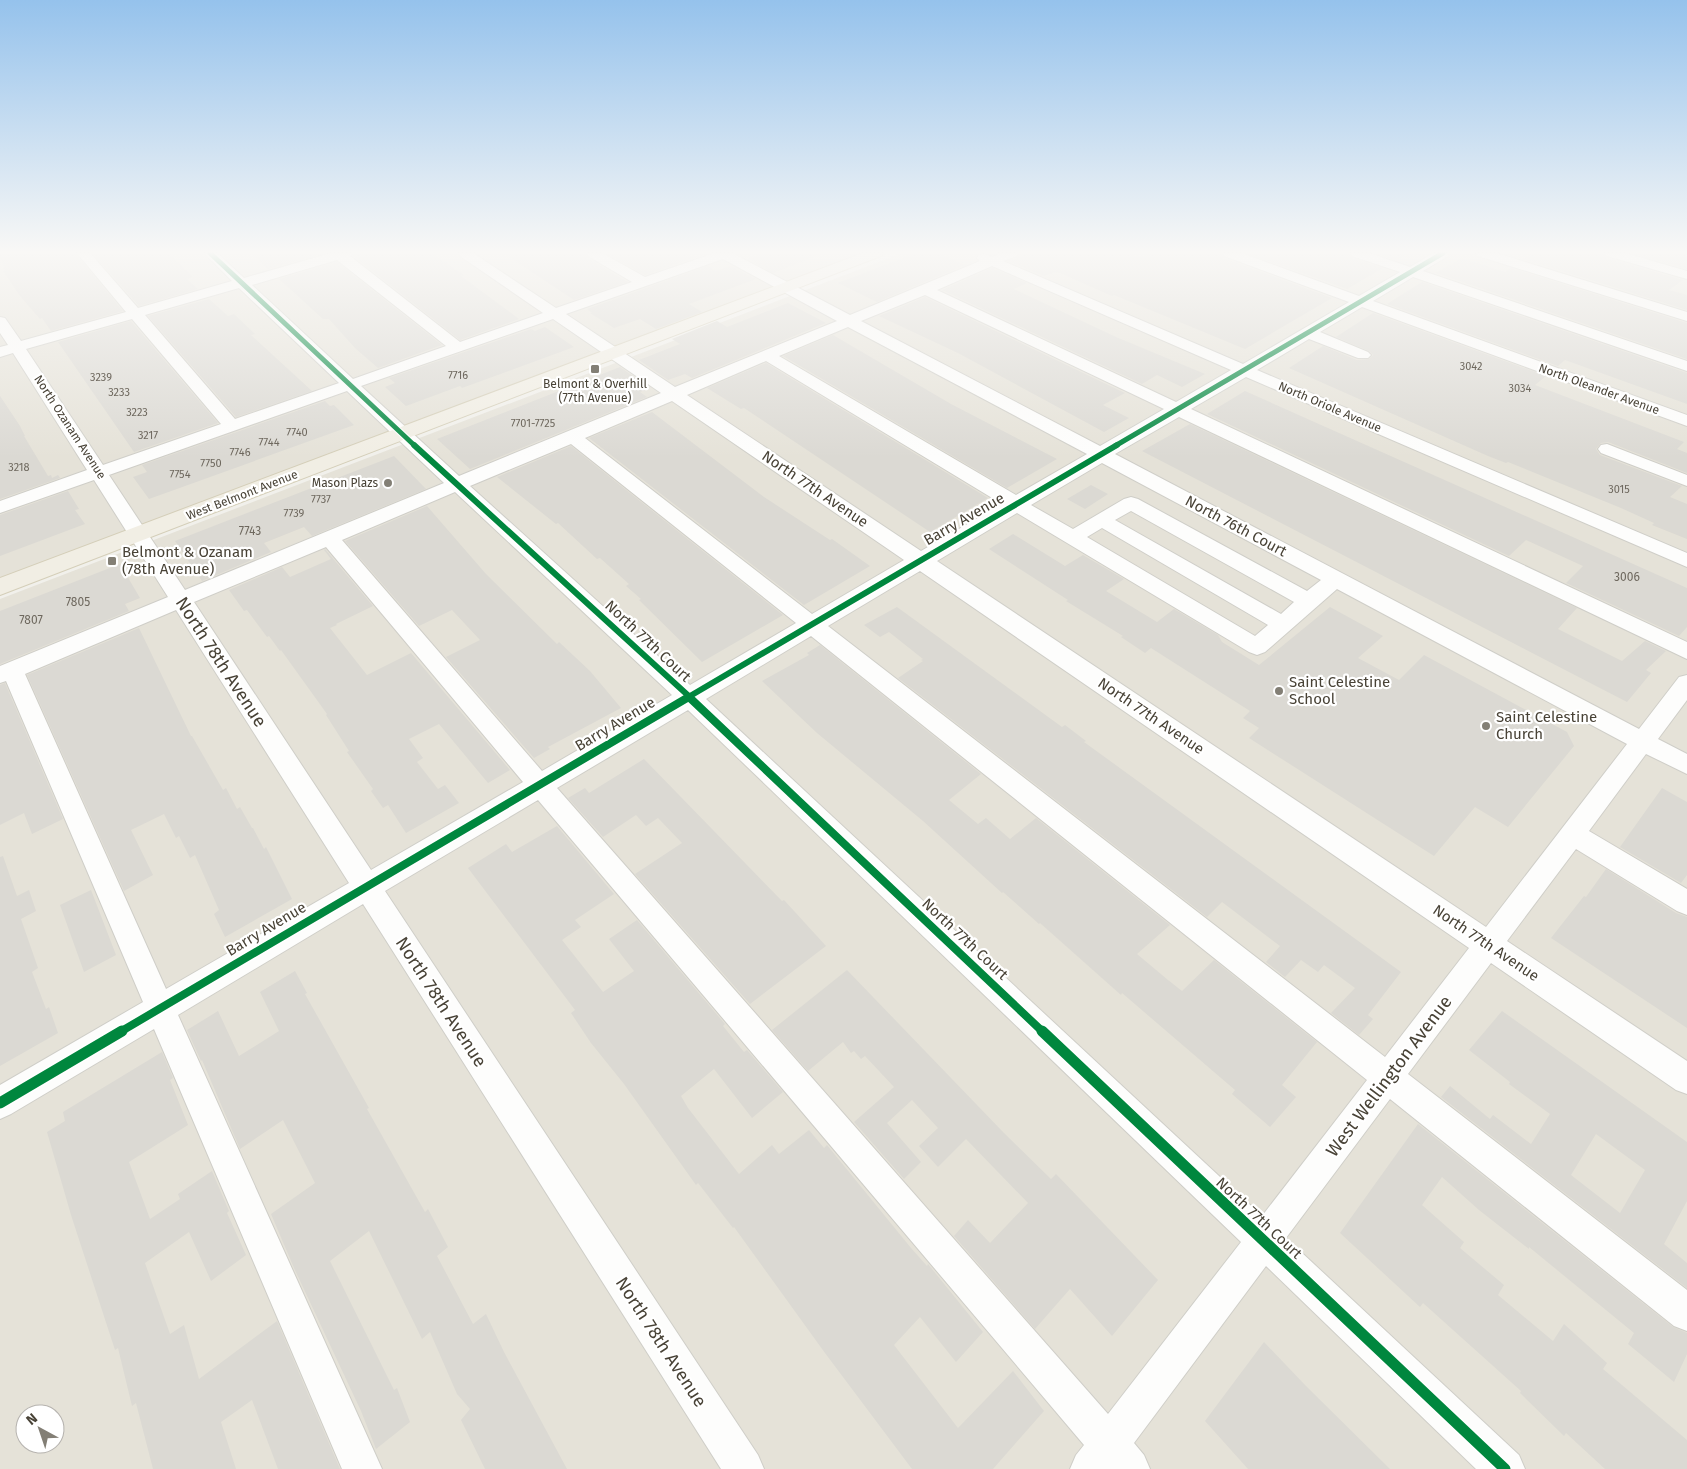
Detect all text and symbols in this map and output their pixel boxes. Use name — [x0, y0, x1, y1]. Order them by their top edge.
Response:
house number: 3042 — [1460, 360, 1482, 373]
street label: North Oleander Avenue — [1537, 361, 1661, 417]
marker: Belmont & Overhill (77th Avenue) — [589, 363, 601, 375]
house number: 7716 — [448, 369, 468, 382]
house number: 3239 — [90, 371, 112, 384]
street label: North Ozanam Avenue — [31, 372, 109, 482]
place label: Belmont & Overhill (77th Avenue) — [543, 377, 647, 405]
street label: North Oriole Avenue — [1276, 379, 1384, 435]
house number: 3034 — [1509, 382, 1532, 395]
house number: 3233 — [108, 386, 130, 399]
house number: 3223 — [126, 406, 148, 419]
house number: 7701-7725 — [511, 417, 556, 430]
house number: 7740 — [286, 426, 308, 439]
house number: 3217 — [138, 429, 158, 442]
house number: 7744 — [258, 436, 280, 449]
house number: 7746 — [229, 446, 251, 459]
street label: North 77th Avenue — [758, 447, 872, 531]
house number: 7750 — [200, 457, 222, 470]
house number: 3218 — [8, 461, 30, 474]
street label: West Belmont Avenue — [184, 467, 300, 523]
house number: 7754 — [170, 468, 191, 481]
place label: Mason Plazs — [312, 476, 378, 490]
marker: Mason Plazs — [382, 477, 394, 489]
house number: 3015 — [1608, 483, 1630, 496]
street label: Barry Avenue — [921, 489, 1007, 549]
street label: North 76th Court — [1182, 492, 1290, 561]
house number: 7737 — [311, 493, 331, 506]
house number: 7739 — [284, 507, 305, 520]
house number: 7743 — [239, 524, 261, 538]
place label: Belmont & Ozanam (78th Avenue) — [122, 543, 253, 578]
marker: Belmont & Ozanam (78th Avenue) — [106, 555, 118, 567]
house number: 3006 — [1614, 570, 1640, 584]
street label: North 78th Avenue — [171, 593, 271, 731]
house number: 7805 — [66, 595, 90, 609]
street label: North 77th Court — [601, 596, 695, 686]
house number: 7807 — [19, 613, 43, 627]
place label: Saint Celestine School — [1289, 673, 1390, 708]
street label: North 77th Avenue — [1094, 674, 1208, 758]
marker: Saint Celestine School — [1273, 685, 1285, 697]
street label: Barry Avenue — [572, 693, 658, 755]
place label: Saint Celestine Church — [1496, 708, 1597, 743]
marker: Saint Celestine Church — [1480, 720, 1492, 732]
street label: North 77th Court — [918, 894, 1012, 984]
street label: Barry Avenue — [223, 898, 309, 960]
street label: North 77th Avenue — [1429, 901, 1543, 985]
street label: North 78th Avenue — [391, 933, 491, 1071]
street label: West Wellington Avenue — [1321, 991, 1457, 1161]
street label: North 77th Court — [1212, 1173, 1306, 1263]
street label: North 78th Avenue — [611, 1273, 711, 1411]
north arrow — [15, 1404, 65, 1454]
text: N — [23, 1410, 41, 1429]

